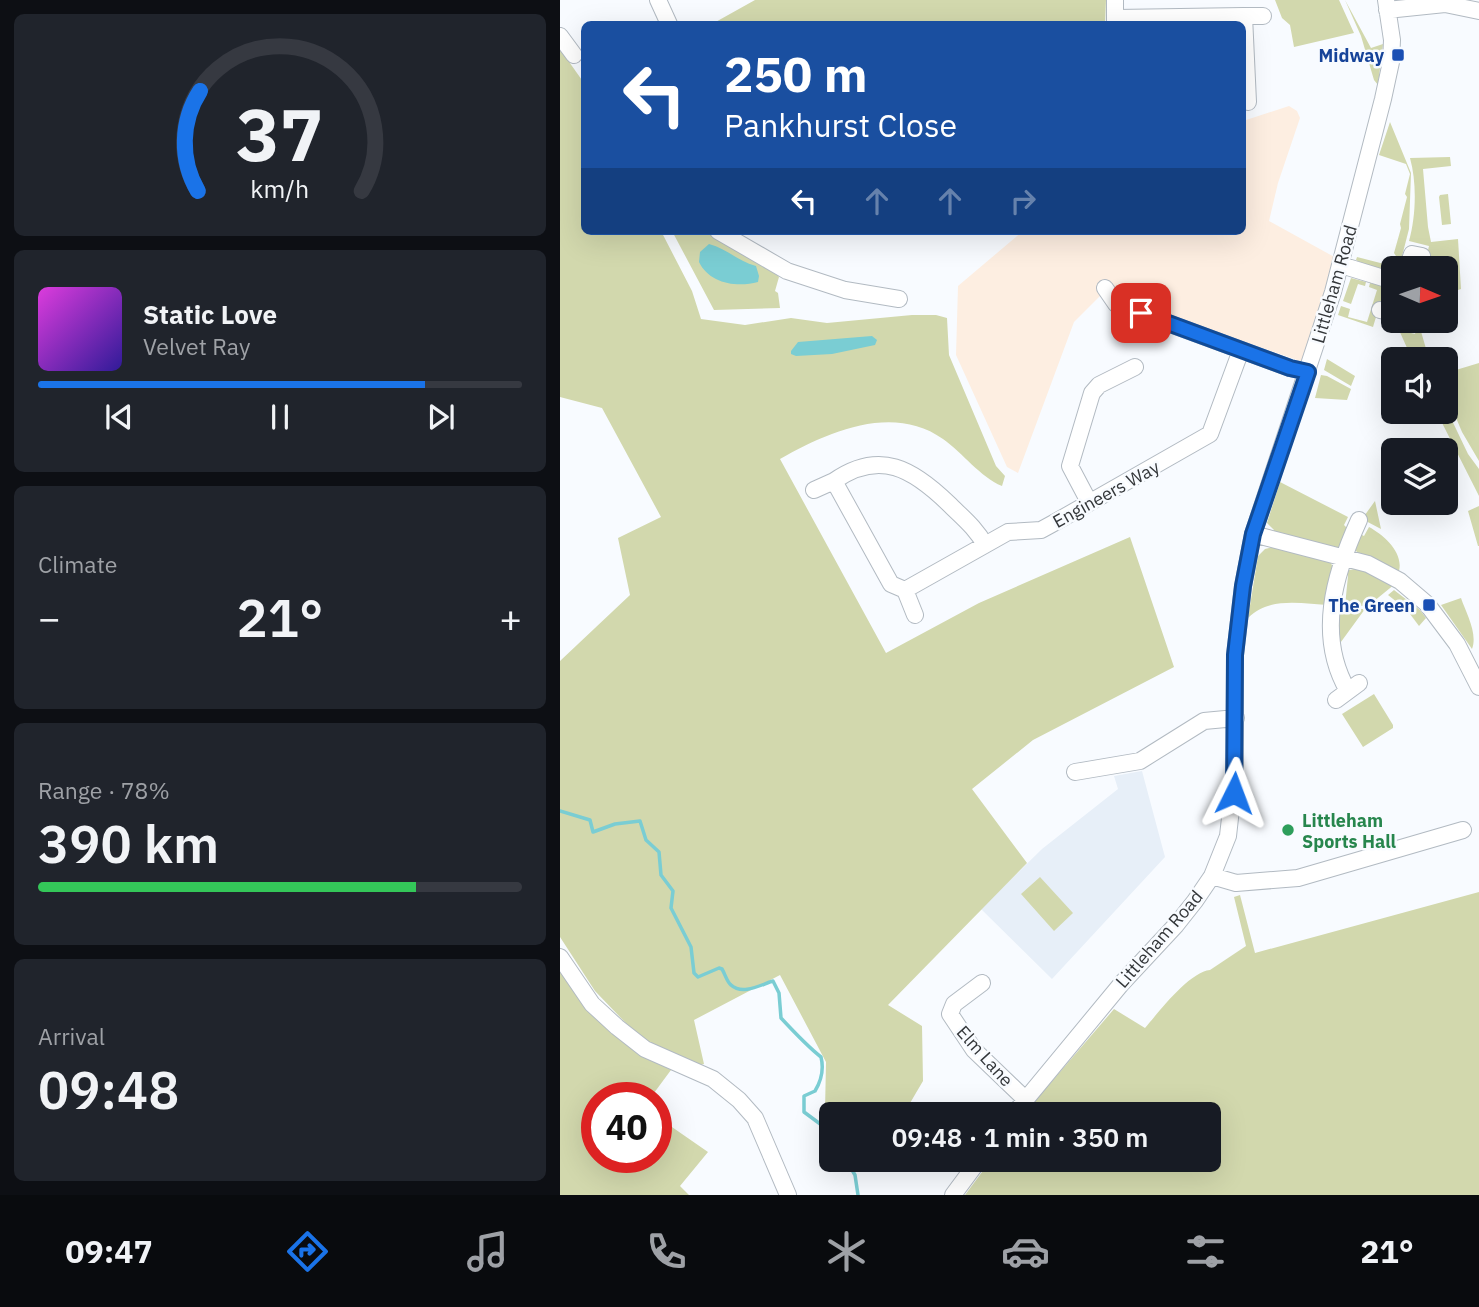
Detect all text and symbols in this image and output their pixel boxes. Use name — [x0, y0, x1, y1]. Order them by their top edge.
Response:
text: 250 m — [724, 42, 868, 105]
place label: Midway — [1319, 44, 1384, 67]
marker: Midway — [1390, 47, 1406, 63]
icon: left — [609, 49, 700, 140]
text: 37 — [236, 86, 324, 181]
text: Pankhurst Close — [724, 104, 957, 146]
text: km/h — [251, 172, 309, 205]
icon: left — [785, 182, 823, 220]
icon: ahead — [858, 182, 896, 220]
icon: ahead — [931, 182, 969, 220]
icon: right — [1004, 182, 1042, 220]
street label: Littleham Road — [1306, 222, 1362, 346]
north arrow — [1381, 256, 1458, 332]
map controls — [1381, 256, 1458, 515]
pin — [1111, 283, 1171, 343]
icon: arrive — [1122, 294, 1160, 332]
text: Static Love — [143, 297, 277, 331]
text: Velvet Ray — [143, 331, 250, 361]
button: sound — [1381, 347, 1458, 424]
icon: previous — [100, 398, 138, 436]
icon: pause — [261, 398, 299, 436]
icon: next — [422, 398, 460, 436]
button: layers — [1381, 438, 1458, 515]
street label: Engineers Way — [1049, 455, 1163, 533]
text: Climate — [38, 549, 117, 579]
text: 21° — [237, 584, 323, 651]
text: − — [38, 593, 61, 642]
text: + — [499, 593, 522, 642]
place label: The Green — [1328, 594, 1415, 617]
marker: The Green — [1421, 597, 1437, 613]
position arrow — [1197, 756, 1271, 830]
text: Range · 78% — [38, 775, 170, 805]
place label: Littleham Sports Hall — [1302, 809, 1396, 853]
text: 390 km — [38, 810, 219, 877]
marker: Littleham Sports Hall — [1280, 822, 1296, 838]
street label: Littleham Road — [1110, 885, 1208, 993]
text: Arrival — [38, 1021, 105, 1051]
street label: Elm Lane — [952, 1021, 1018, 1091]
text: 09:48 — [38, 1056, 179, 1123]
speed limit sign: 40 — [581, 1082, 672, 1173]
text: 09:48 · 1 min · 350 m — [892, 1120, 1148, 1154]
icon: directions — [283, 1227, 332, 1276]
icon: music — [463, 1227, 512, 1276]
icon: phone — [642, 1227, 691, 1276]
icon: climate — [822, 1227, 871, 1276]
icon: car — [1001, 1227, 1050, 1276]
icon: filters — [1181, 1227, 1230, 1276]
text: 09:47 — [65, 1230, 153, 1272]
text: 21° — [1360, 1230, 1414, 1272]

